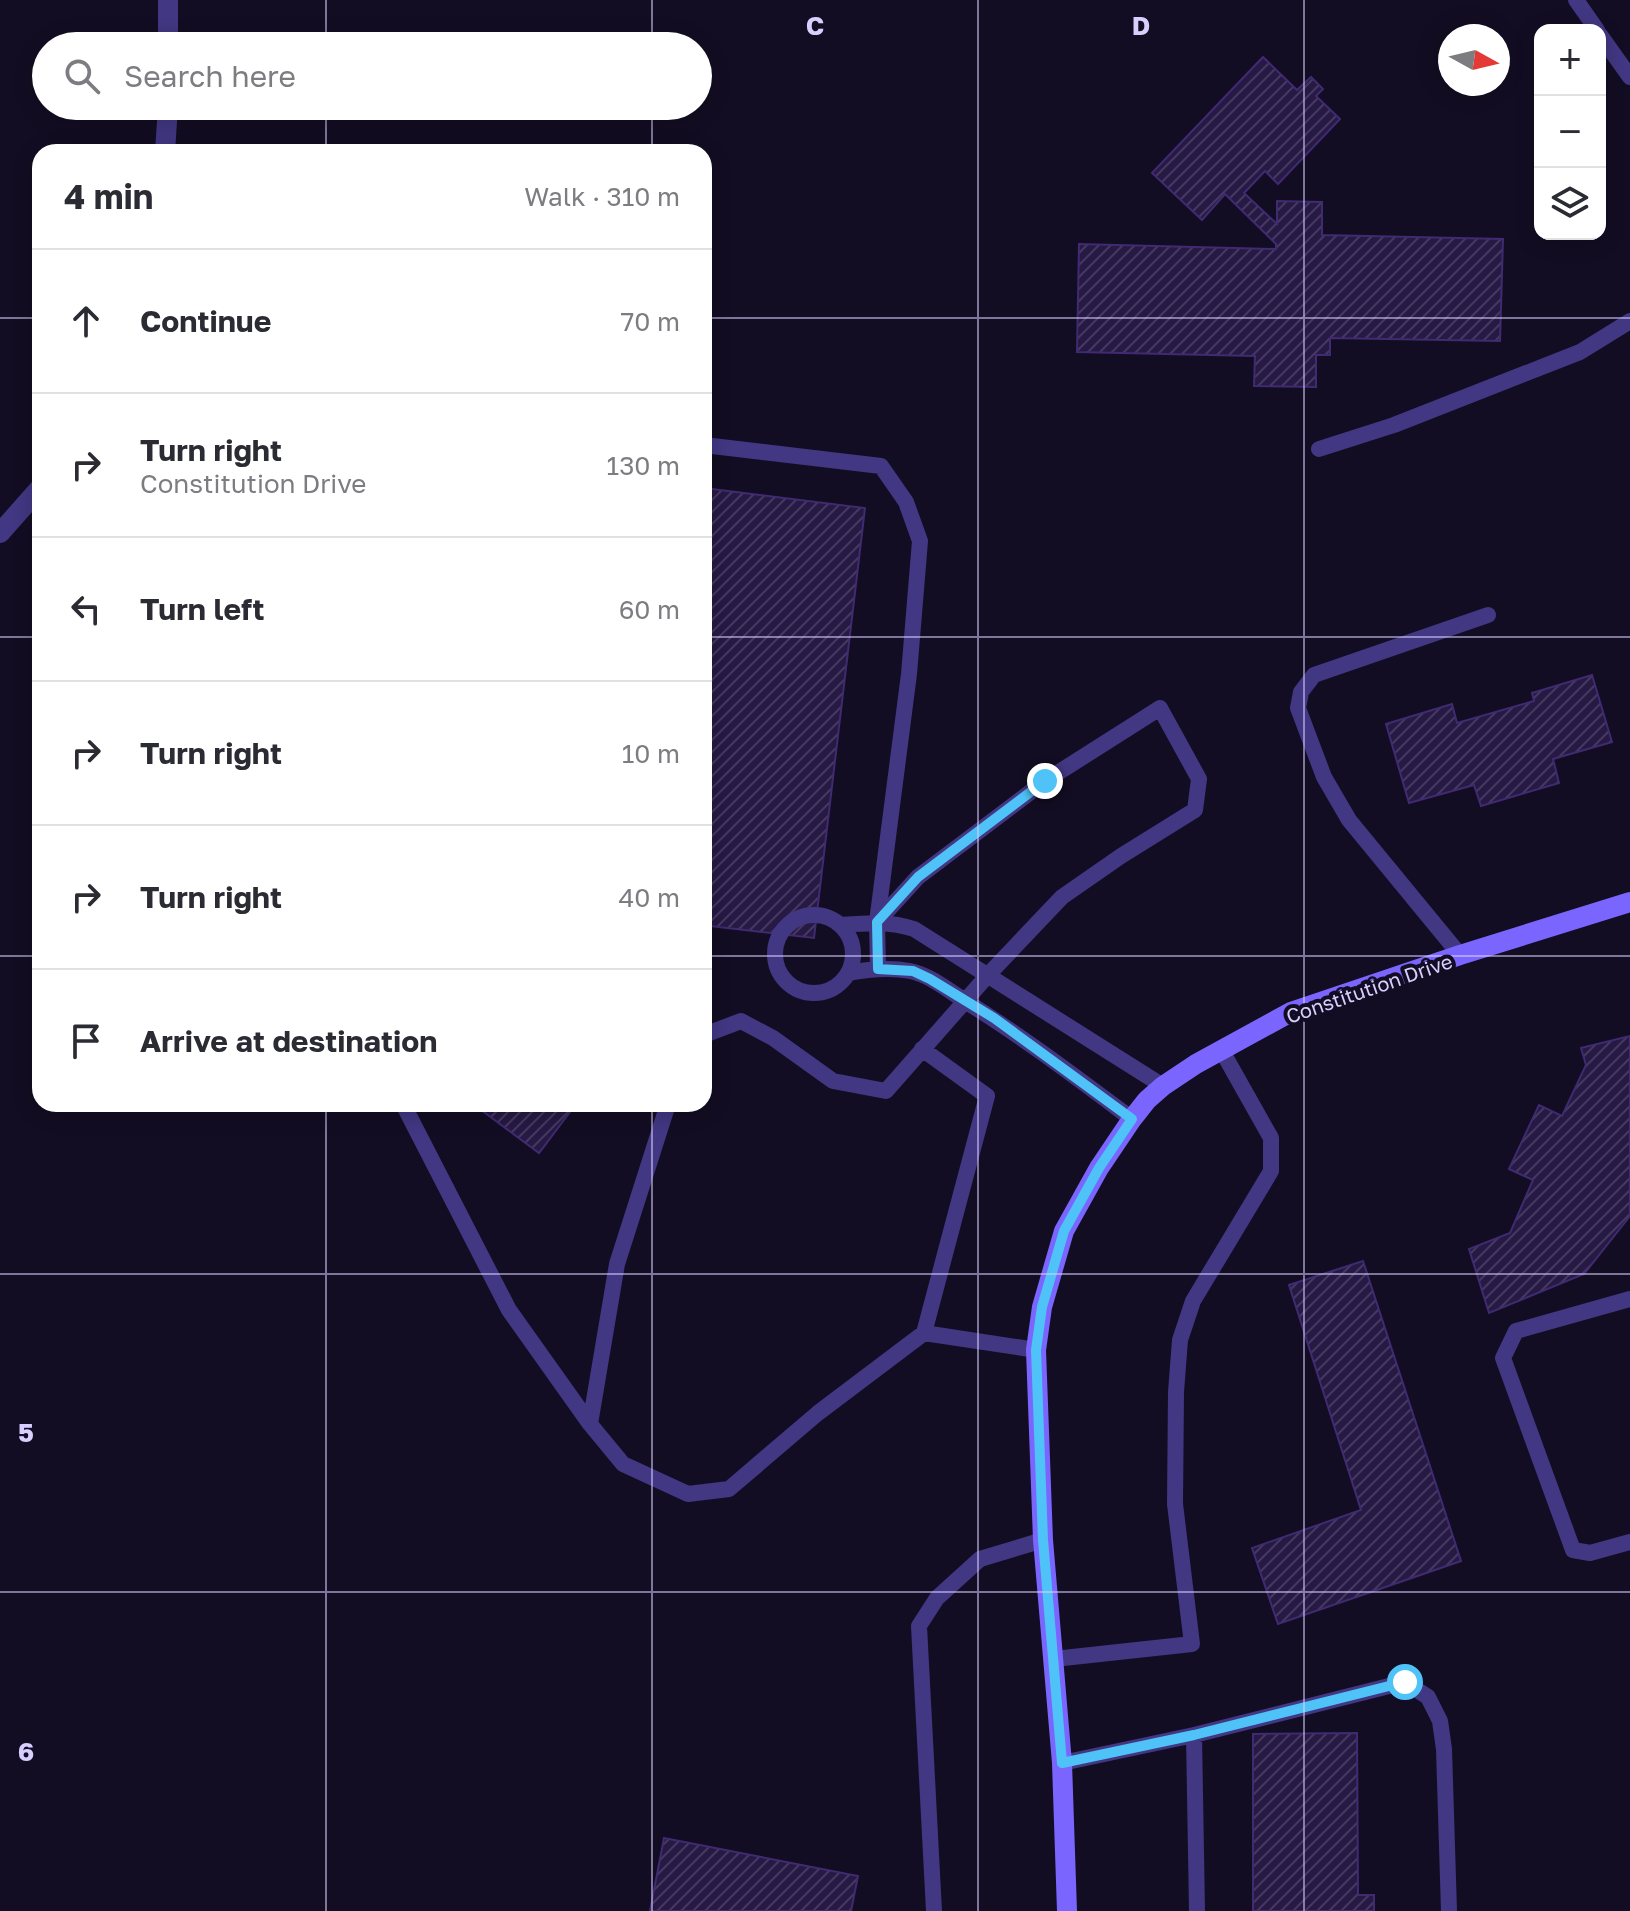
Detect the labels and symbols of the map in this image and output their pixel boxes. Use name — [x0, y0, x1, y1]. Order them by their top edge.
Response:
text: C — [806, 10, 824, 41]
text: D — [1132, 10, 1150, 41]
north arrow — [1438, 24, 1510, 96]
route end — [1027, 763, 1063, 799]
street label: Constitution Drive — [1283, 948, 1455, 1028]
text: 5 — [18, 1417, 34, 1448]
route start — [1387, 1664, 1423, 1700]
text: 6 — [18, 1736, 34, 1767]

